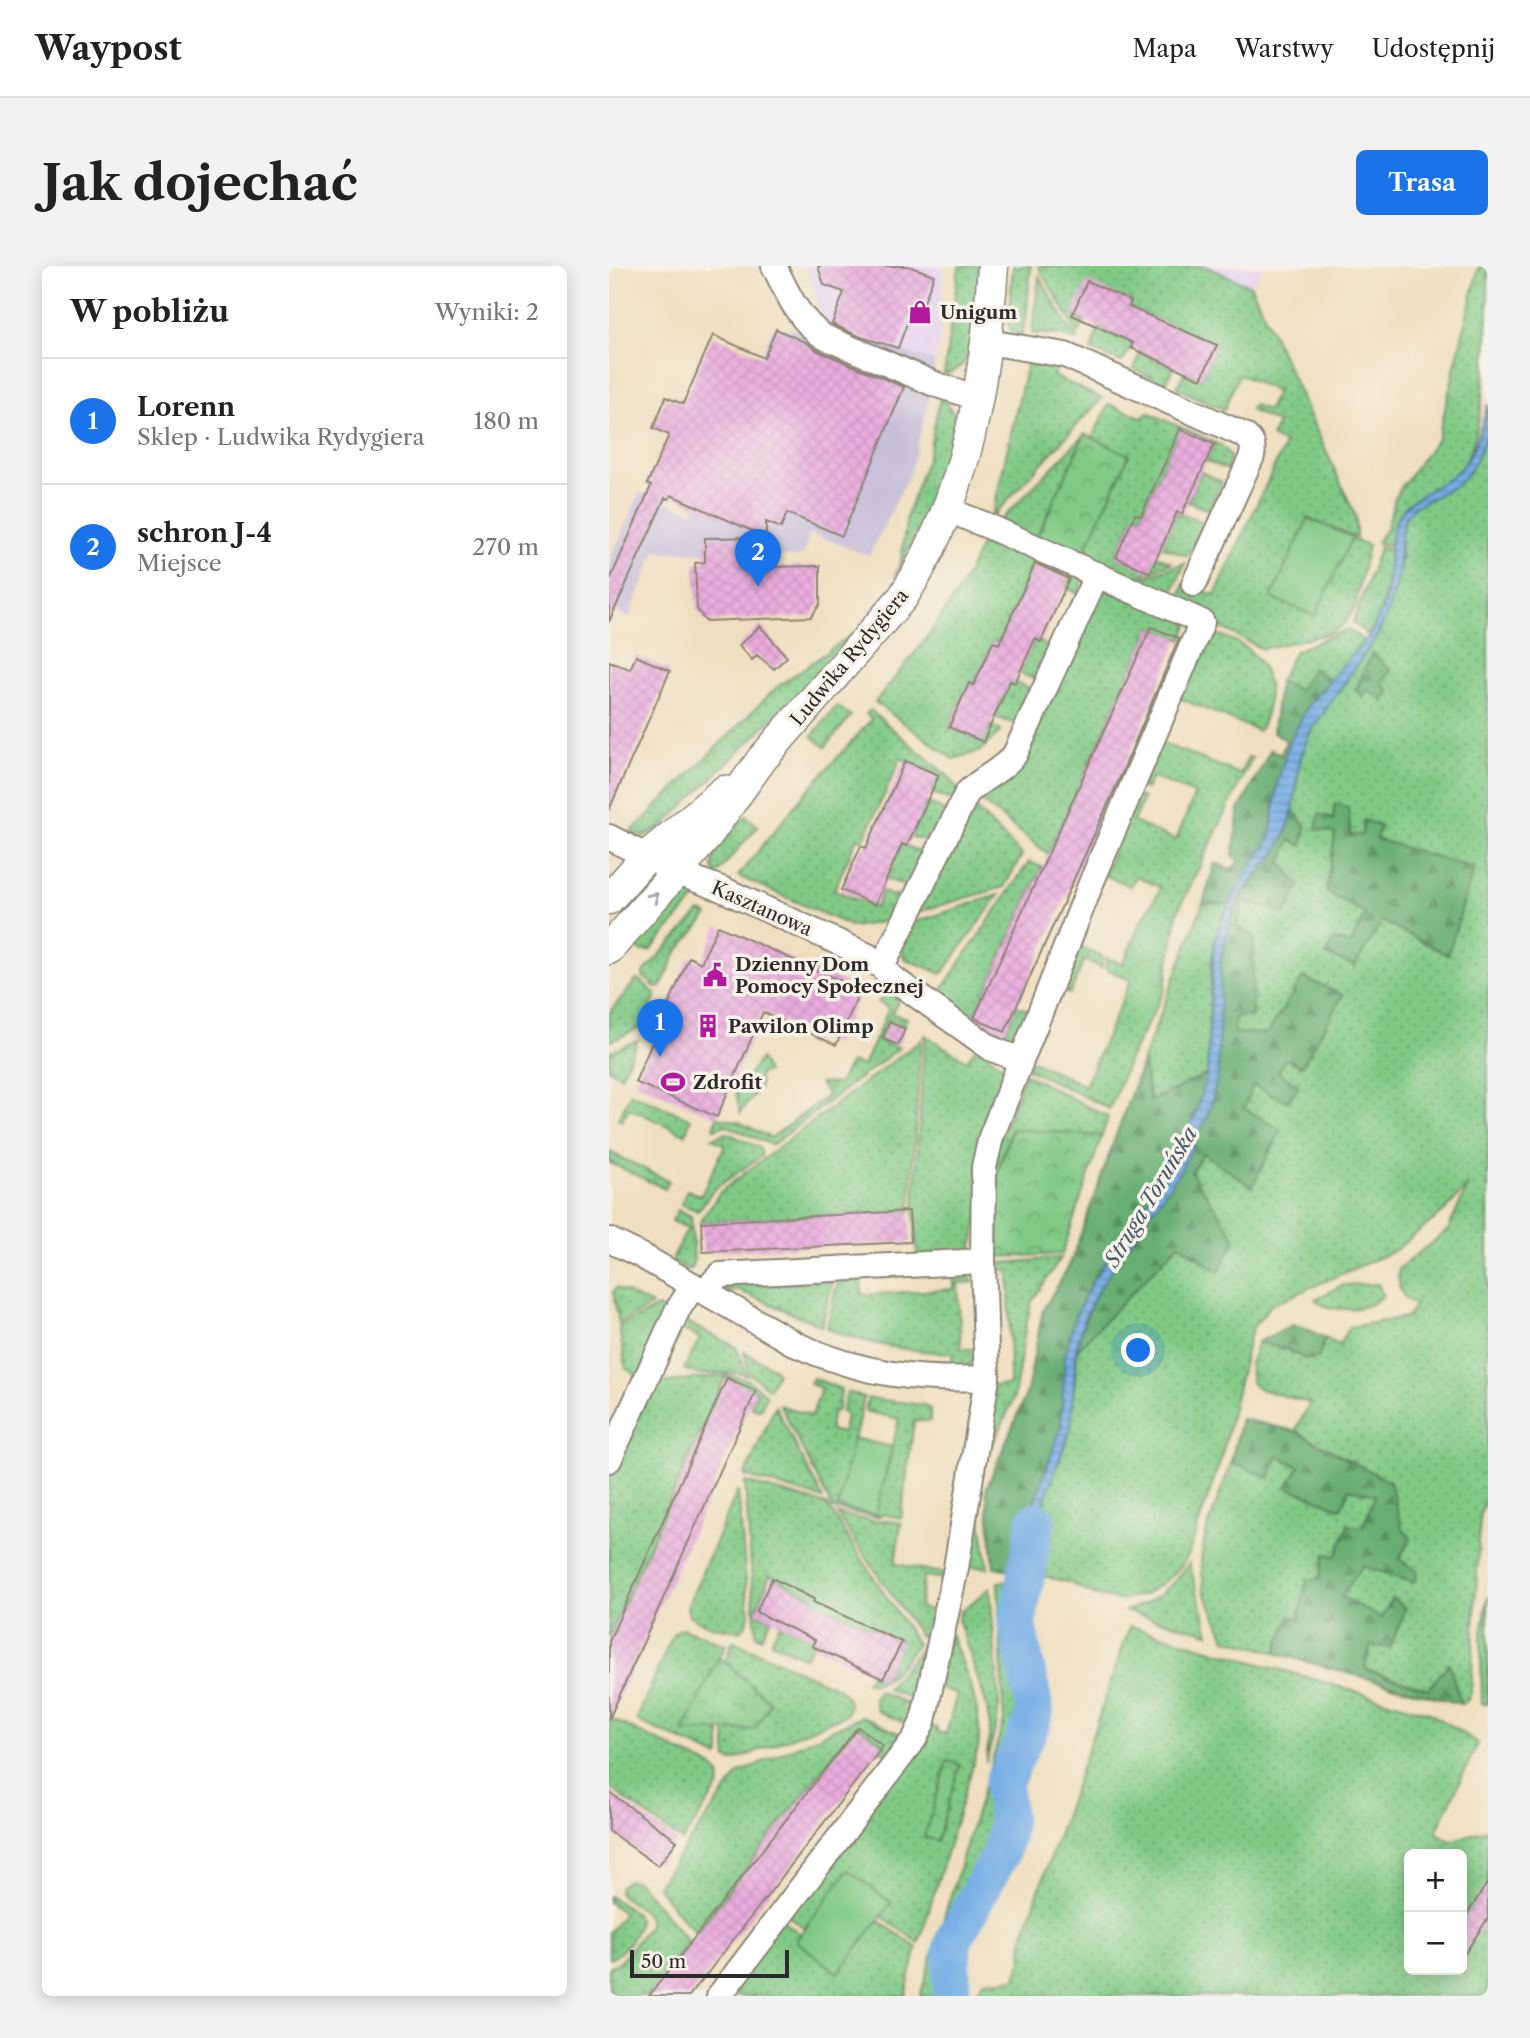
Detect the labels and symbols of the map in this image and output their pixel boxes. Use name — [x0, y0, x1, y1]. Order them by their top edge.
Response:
shop icon: Unigum — [906, 298, 934, 326]
place label: Unigum — [940, 301, 1017, 324]
pin: 2 — [735, 529, 781, 587]
street label: Ludwika Rydygiera — [785, 584, 913, 730]
street label: Kasztanowa — [708, 876, 816, 941]
one-way arrow — [646, 893, 658, 906]
place label: Dzienny Dom Pomocy Społecznej — [735, 953, 924, 998]
public building icon: Dzienny Dom Pomocy Społecznej — [701, 961, 729, 989]
pin: 1 — [637, 999, 683, 1057]
building icon: Pawilon Olimp — [694, 1012, 722, 1040]
place label: Pawilon Olimp — [728, 1015, 874, 1038]
sports icon: Zdrofit — [659, 1068, 687, 1096]
place label: Zdrofit — [693, 1071, 763, 1094]
water label: Struga Toruńska — [1098, 1122, 1202, 1273]
your location — [1121, 1333, 1155, 1367]
scale bar — [630, 1947, 789, 1979]

